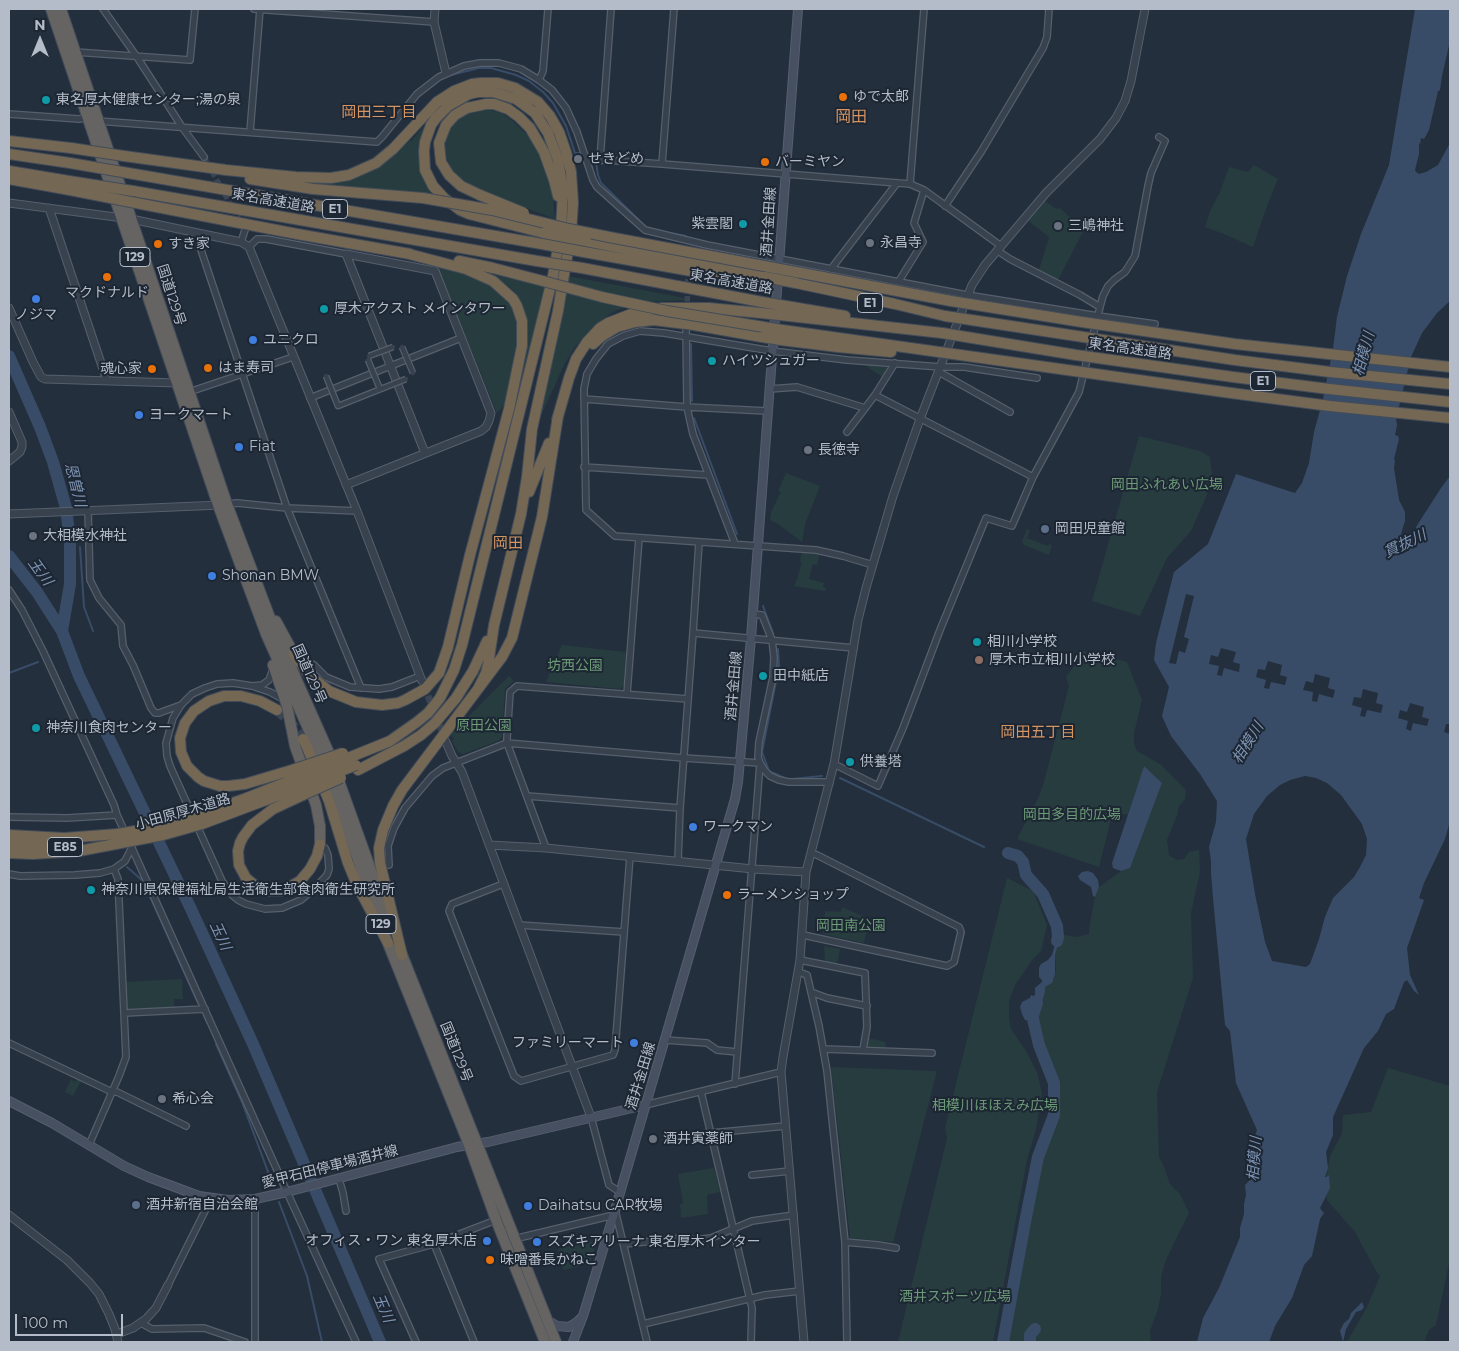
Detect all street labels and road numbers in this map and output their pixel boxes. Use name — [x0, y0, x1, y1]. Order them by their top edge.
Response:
street label: 東名高速道路 — [230, 185, 316, 217]
street label: 酒井金田線 — [758, 186, 780, 258]
road number: E1 — [322, 200, 348, 218]
road number: 129 — [120, 248, 150, 266]
street label: 国道129号 — [153, 262, 189, 328]
street label: 東名高速道路 — [688, 266, 774, 298]
road number: E1 — [858, 294, 882, 312]
street label: 東名高速道路 — [1087, 335, 1173, 363]
road number: E1 — [1250, 372, 1276, 391]
street label: 国道129号 — [288, 642, 330, 706]
street label: 酒井金田線 — [723, 650, 745, 722]
street label: 小田原厚木道路 — [134, 790, 232, 834]
road number: E85 — [48, 838, 82, 856]
road number: 129 — [366, 914, 396, 934]
street label: 国道129号 — [436, 1019, 476, 1085]
street label: 酒井金田線 — [623, 1040, 659, 1112]
street label: 愛甲石田停車場酒井線 — [260, 1142, 400, 1192]

